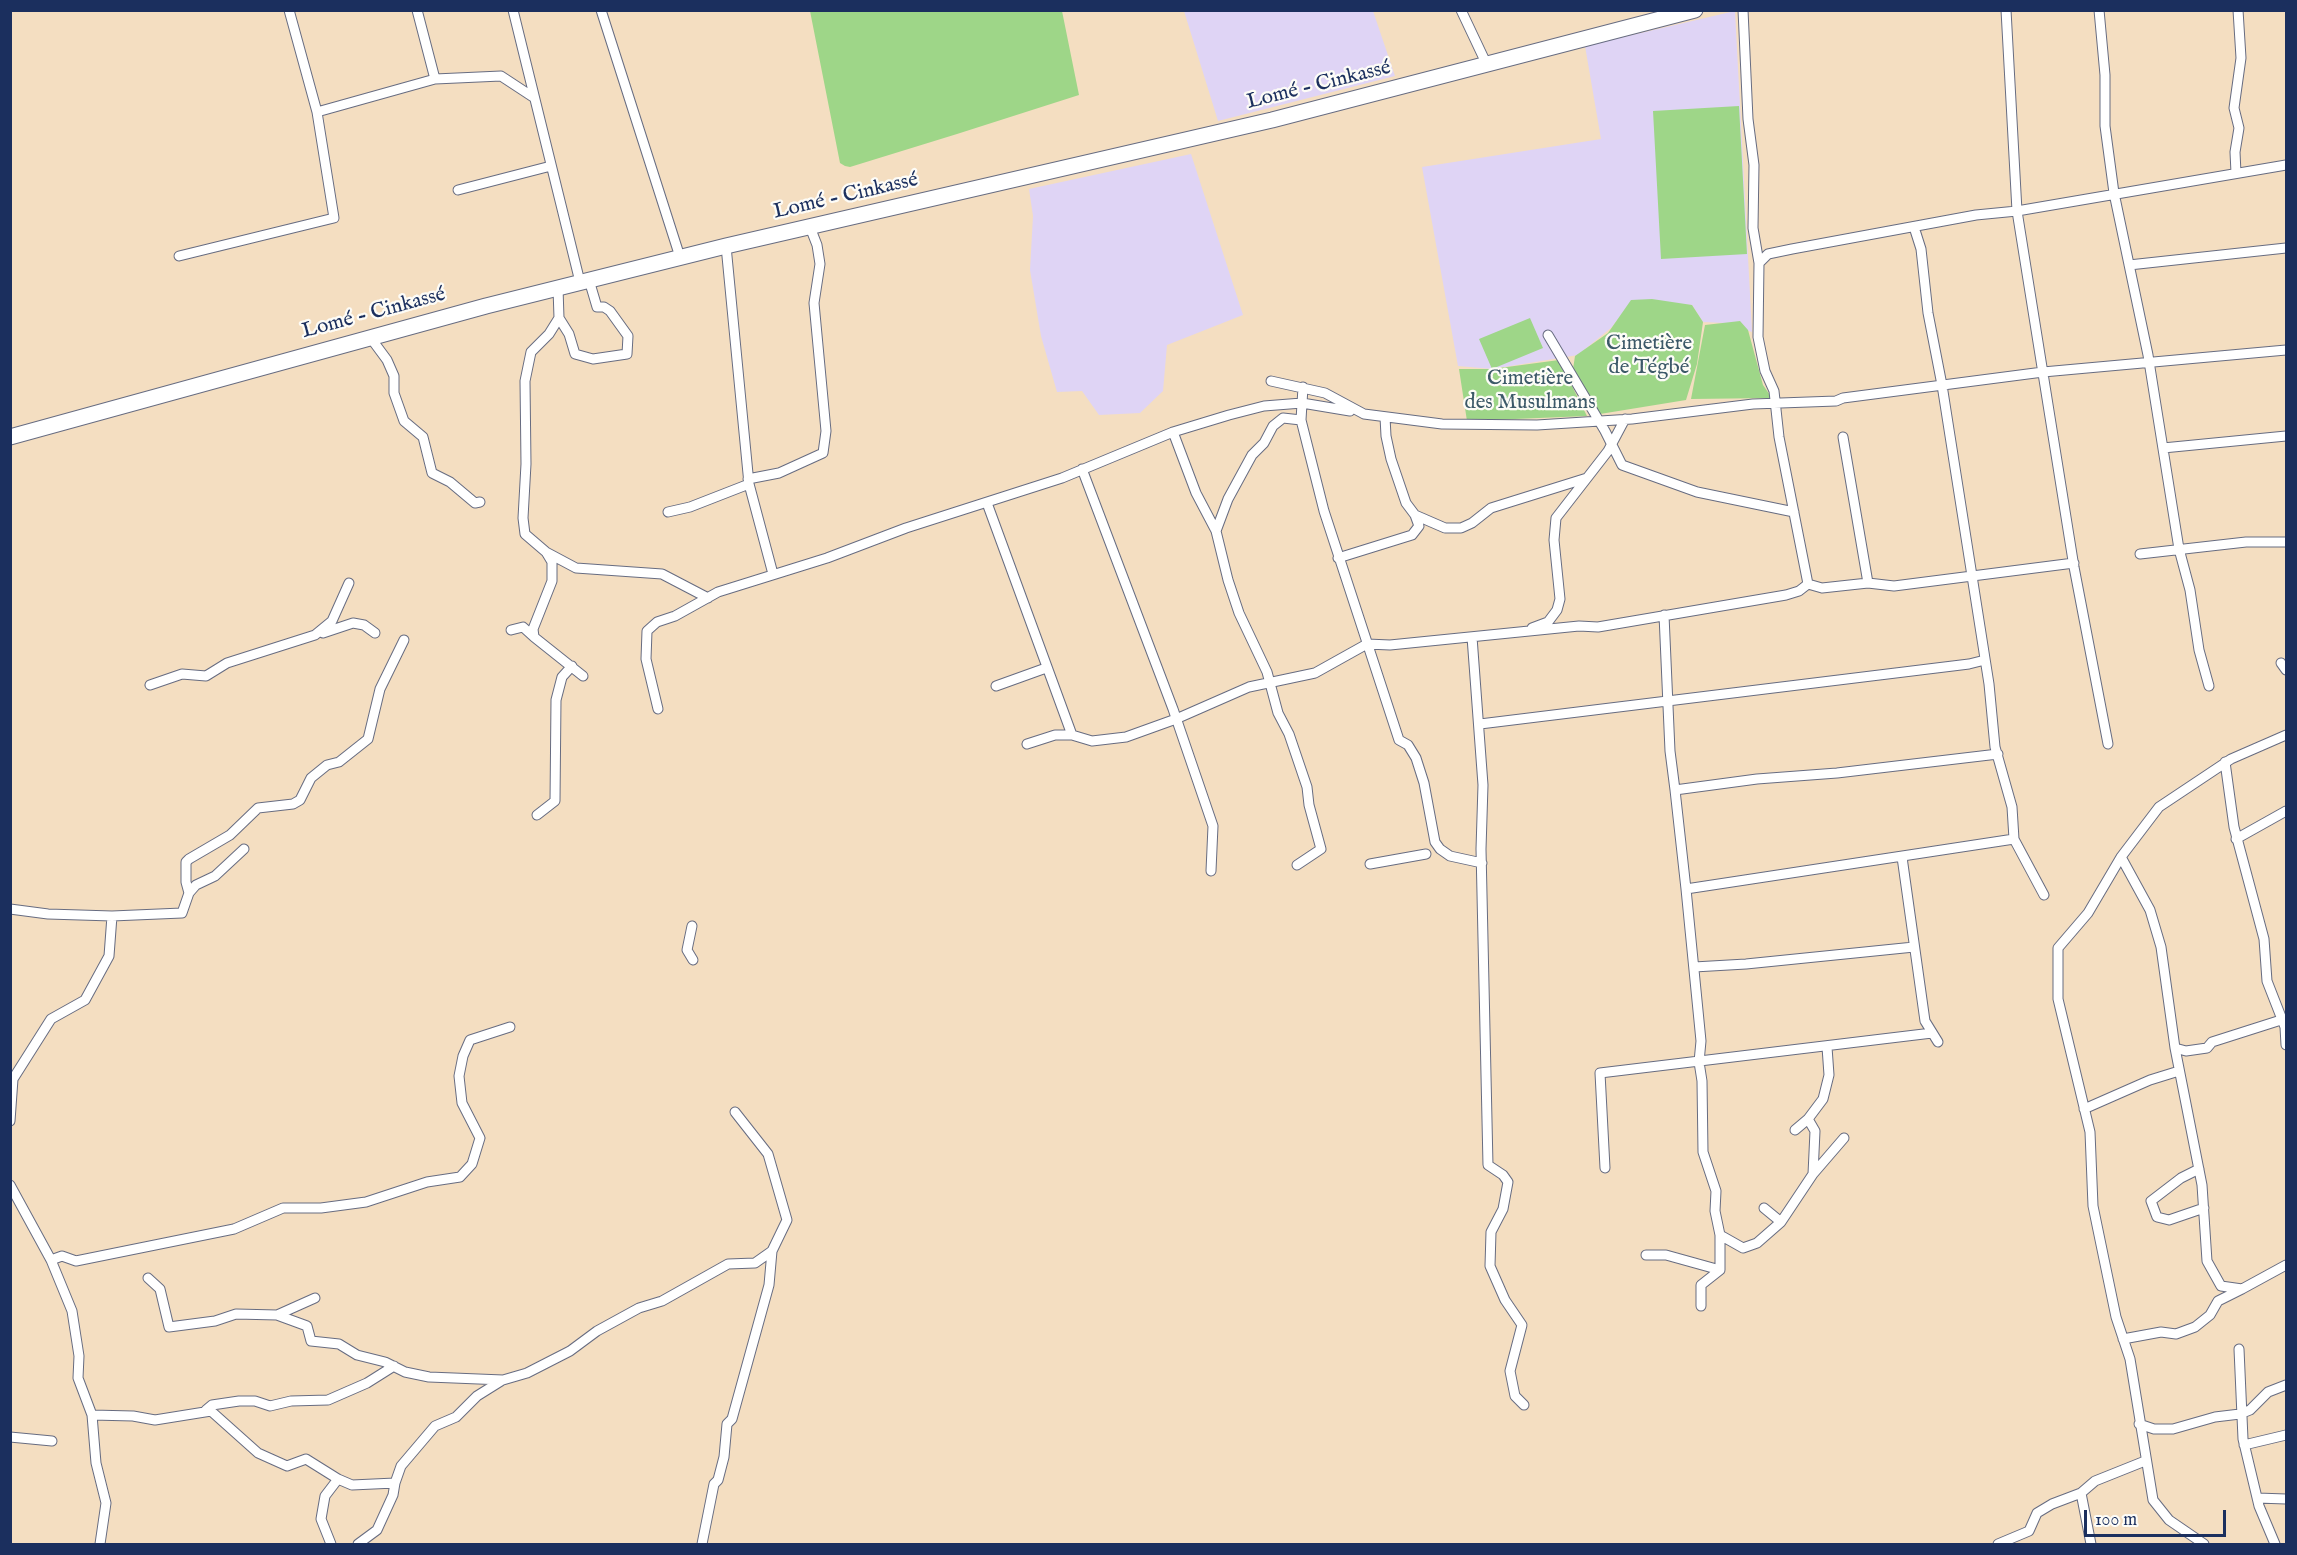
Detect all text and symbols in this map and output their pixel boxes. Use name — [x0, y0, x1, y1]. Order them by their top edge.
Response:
street label: Lomé - Cinkassé — [1244, 56, 1394, 116]
street label: Lomé - Cinkassé — [771, 168, 921, 226]
street label: Lomé - Cinkassé — [299, 283, 449, 345]
park label: Cimetière de Tégbé — [1606, 332, 1692, 382]
park label: Cimetière des Musulmans — [1464, 367, 1596, 417]
scale bar — [2087, 1498, 2230, 1536]
text: 100 m — [2095, 1509, 2137, 1532]

